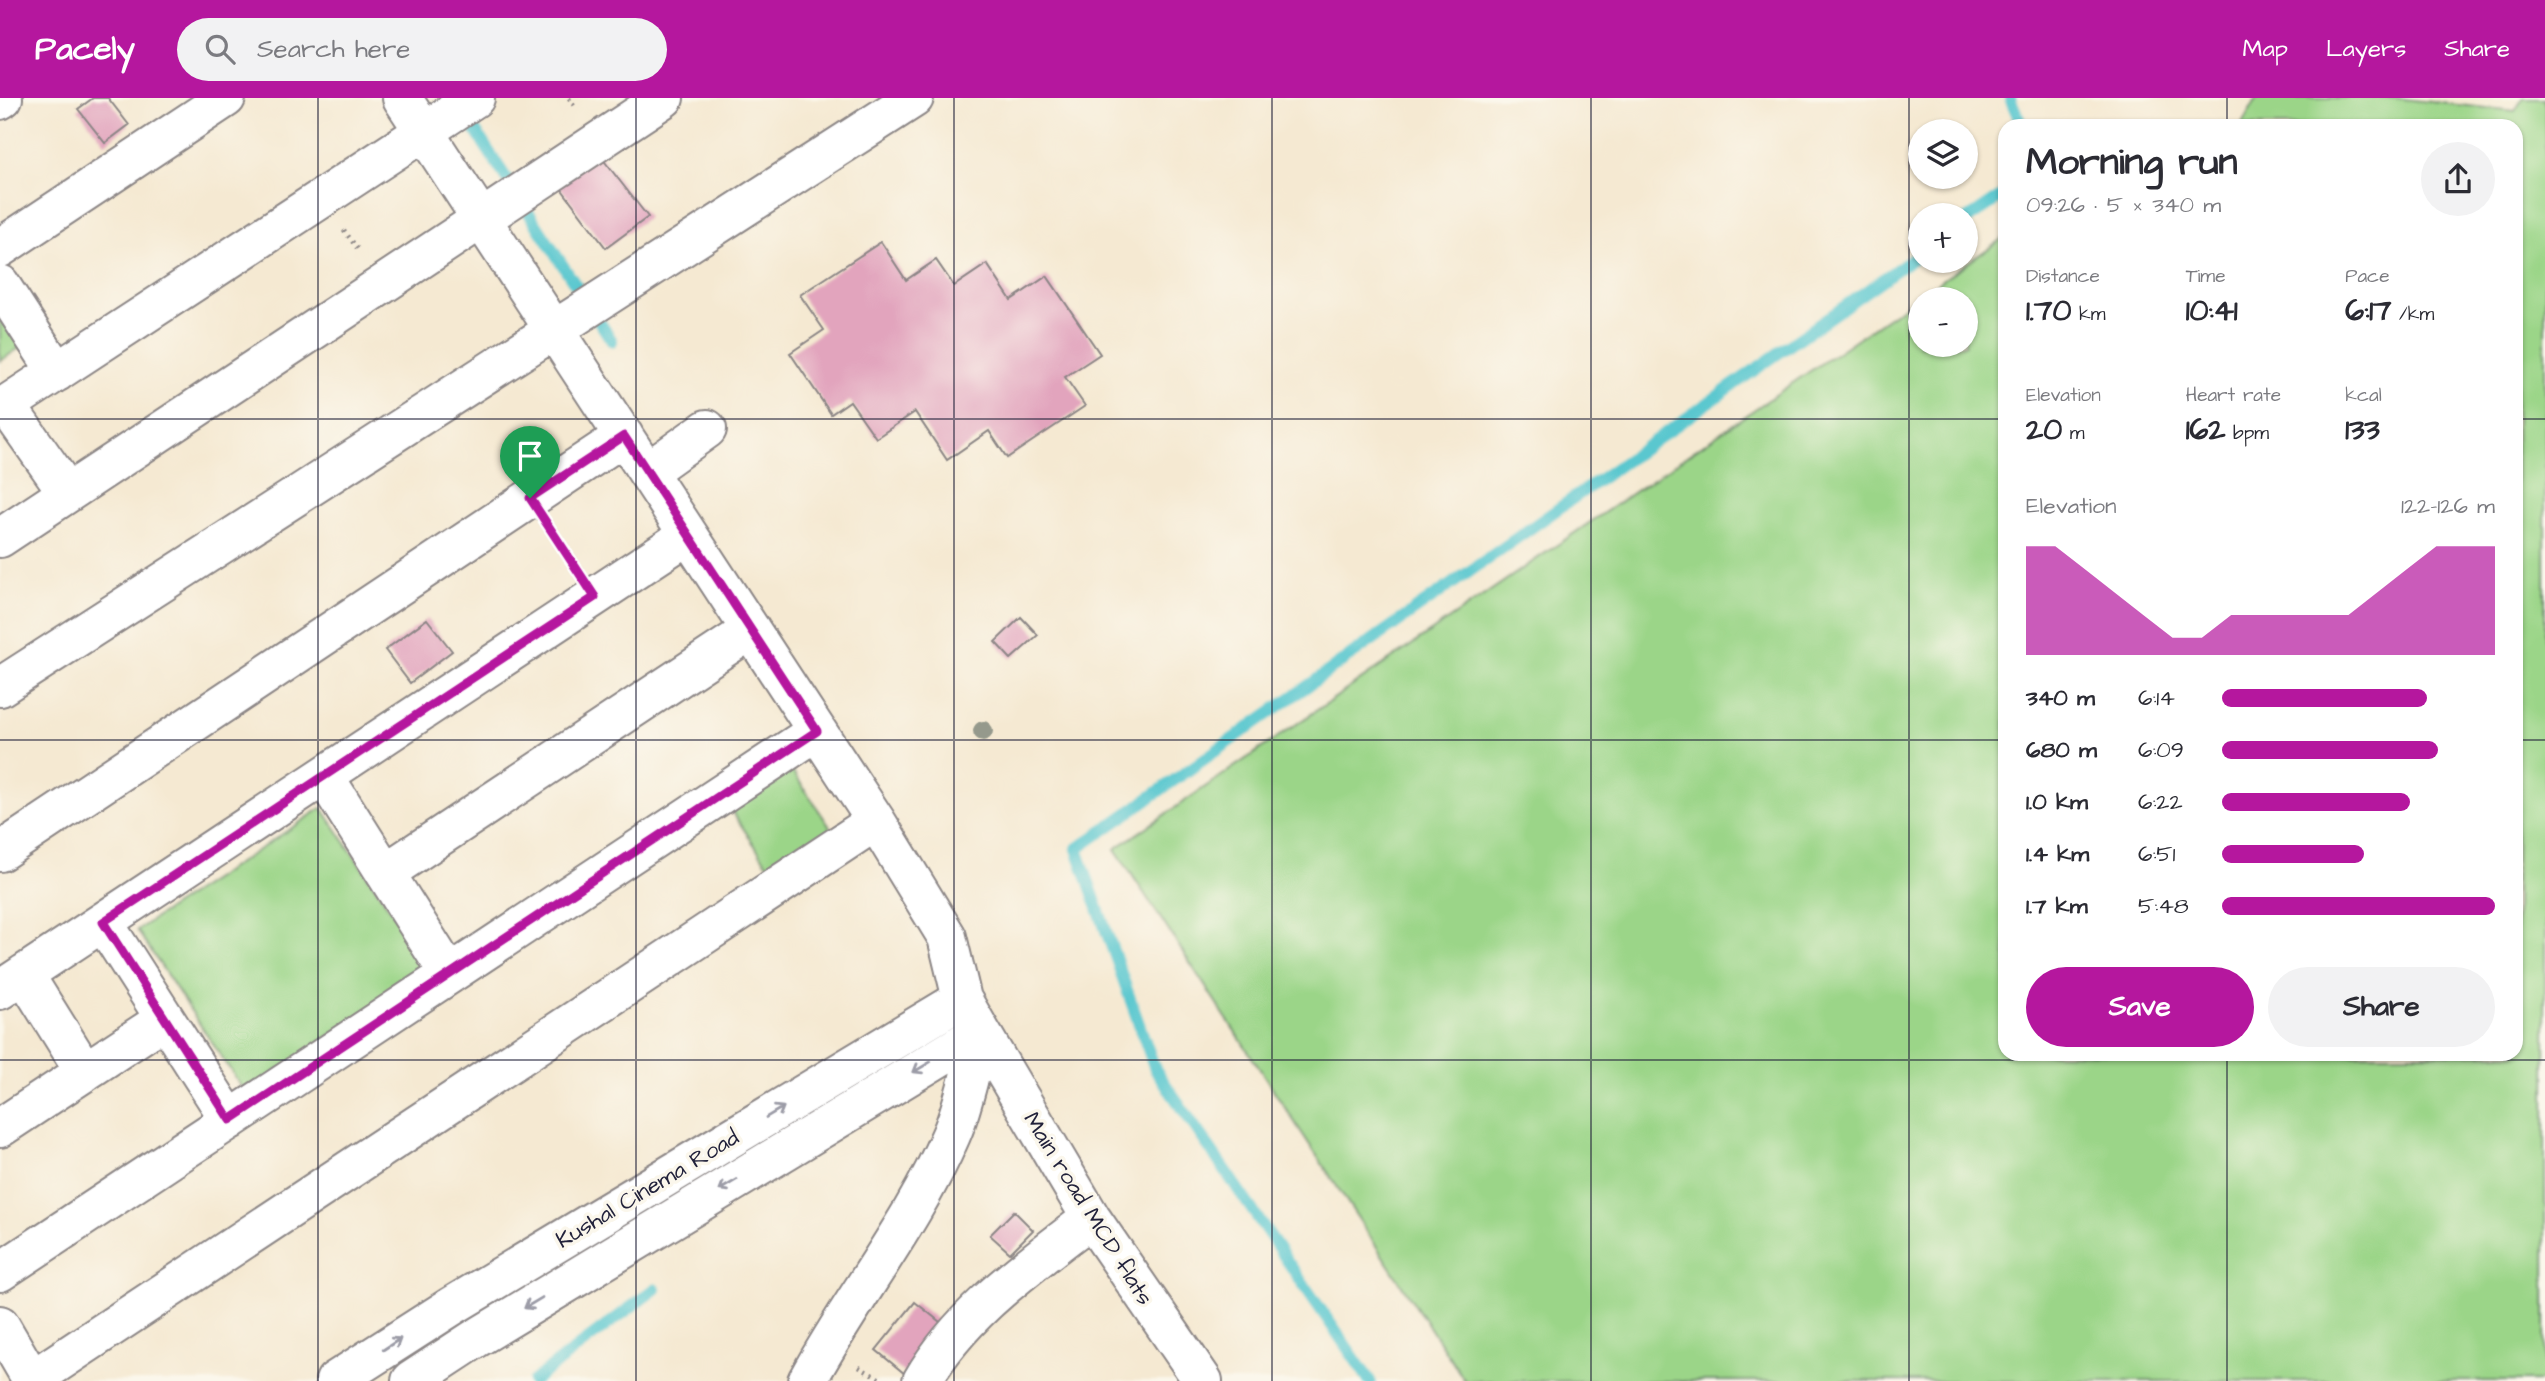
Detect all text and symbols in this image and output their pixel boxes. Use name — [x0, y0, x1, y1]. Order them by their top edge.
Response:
search box — [177, 18, 667, 81]
text: Pacely — [35, 26, 135, 72]
icon: search — [201, 30, 239, 68]
text: Search here — [257, 31, 410, 67]
text: Map — [2243, 32, 2288, 66]
text: Layers — [2326, 32, 2406, 66]
text: Share — [2444, 32, 2510, 66]
map controls — [1908, 119, 1978, 357]
button: layers — [1908, 119, 1978, 189]
text: Morning run — [2026, 137, 2238, 189]
button: share — [2421, 142, 2495, 216]
text: 09:26 · 5 × 340 m — [2026, 189, 2221, 221]
button: + — [1908, 203, 1978, 273]
text: Distance — [2026, 263, 2100, 290]
text: Time — [2186, 263, 2225, 290]
text: Pace — [2345, 263, 2389, 290]
button: − — [1908, 287, 1978, 357]
text: 1.70 — [2026, 290, 2071, 332]
text: 10:41 — [2186, 290, 2238, 332]
text: 6:17 — [2345, 290, 2391, 332]
text: km — [2071, 301, 2106, 328]
text: /km — [2391, 301, 2434, 328]
text: Elevation — [2026, 382, 2101, 409]
text: Heart rate — [2186, 382, 2281, 409]
text: kcal — [2345, 382, 2382, 409]
text: 20 — [2026, 409, 2062, 451]
text: 162 — [2186, 409, 2225, 451]
text: 133 — [2345, 409, 2380, 451]
text: m — [2062, 420, 2085, 447]
text: bpm — [2225, 420, 2269, 447]
pin — [500, 426, 560, 498]
icon: arrive — [511, 437, 549, 475]
text: Elevation — [2026, 490, 2117, 522]
text: 122–126 m — [2401, 490, 2495, 522]
text: 340 m — [2026, 682, 2095, 714]
text: 6:14 — [2138, 682, 2175, 714]
text: 680 m — [2026, 734, 2097, 766]
text: 6:09 — [2138, 734, 2184, 766]
text: 1.0 km — [2026, 786, 2088, 818]
text: 6:22 — [2138, 786, 2183, 818]
text: 1.4 km — [2026, 838, 2089, 870]
text: 6:51 — [2138, 838, 2176, 870]
text: 1.7 km — [2026, 890, 2088, 922]
text: 5:48 — [2138, 890, 2189, 922]
button: Save — [2026, 967, 2254, 1047]
button: Share — [2268, 967, 2495, 1047]
one-way arrow — [913, 1060, 933, 1074]
one-way arrow — [764, 1104, 784, 1118]
street label: Main road MCD flats — [1016, 1106, 1161, 1311]
street label: Kushal Cinema Road — [550, 1121, 745, 1256]
one-way arrow — [718, 1179, 738, 1193]
one-way arrow — [524, 1297, 544, 1311]
one-way arrow — [382, 1337, 401, 1351]

